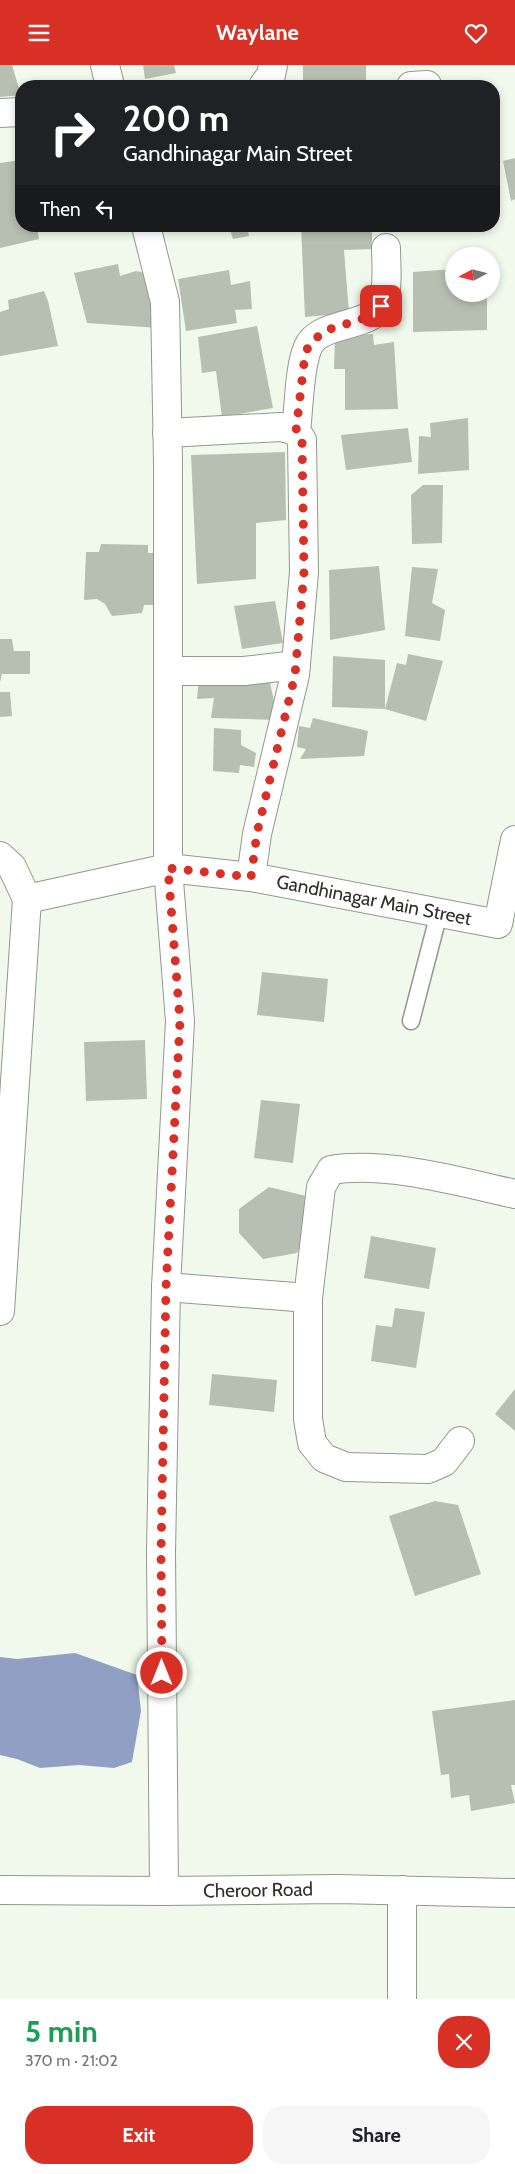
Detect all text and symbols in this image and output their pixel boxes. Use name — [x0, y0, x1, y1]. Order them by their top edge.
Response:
icon: menu — [25, 19, 53, 47]
text: Waylane — [216, 19, 299, 46]
icon: heart — [462, 19, 490, 47]
text: 200 m — [123, 97, 229, 140]
icon: right — [40, 100, 105, 165]
text: Gandhinagar Main Street — [123, 140, 352, 167]
icon: left — [91, 195, 119, 223]
text: Then — [40, 198, 81, 221]
north arrow — [445, 247, 500, 303]
map controls — [445, 247, 500, 302]
pin — [360, 285, 402, 327]
icon: arrive — [367, 292, 395, 320]
street label: Gandhinagar Main Street — [275, 870, 474, 930]
position arrow — [135, 1646, 187, 1698]
street label: Cheroor Road — [203, 1878, 313, 1902]
text: 5 min — [25, 2013, 98, 2050]
button: close — [438, 2016, 490, 2068]
text: 370 m · 21:02 — [25, 2051, 118, 2070]
button: Exit — [25, 2106, 253, 2164]
button: Share — [263, 2106, 490, 2164]

